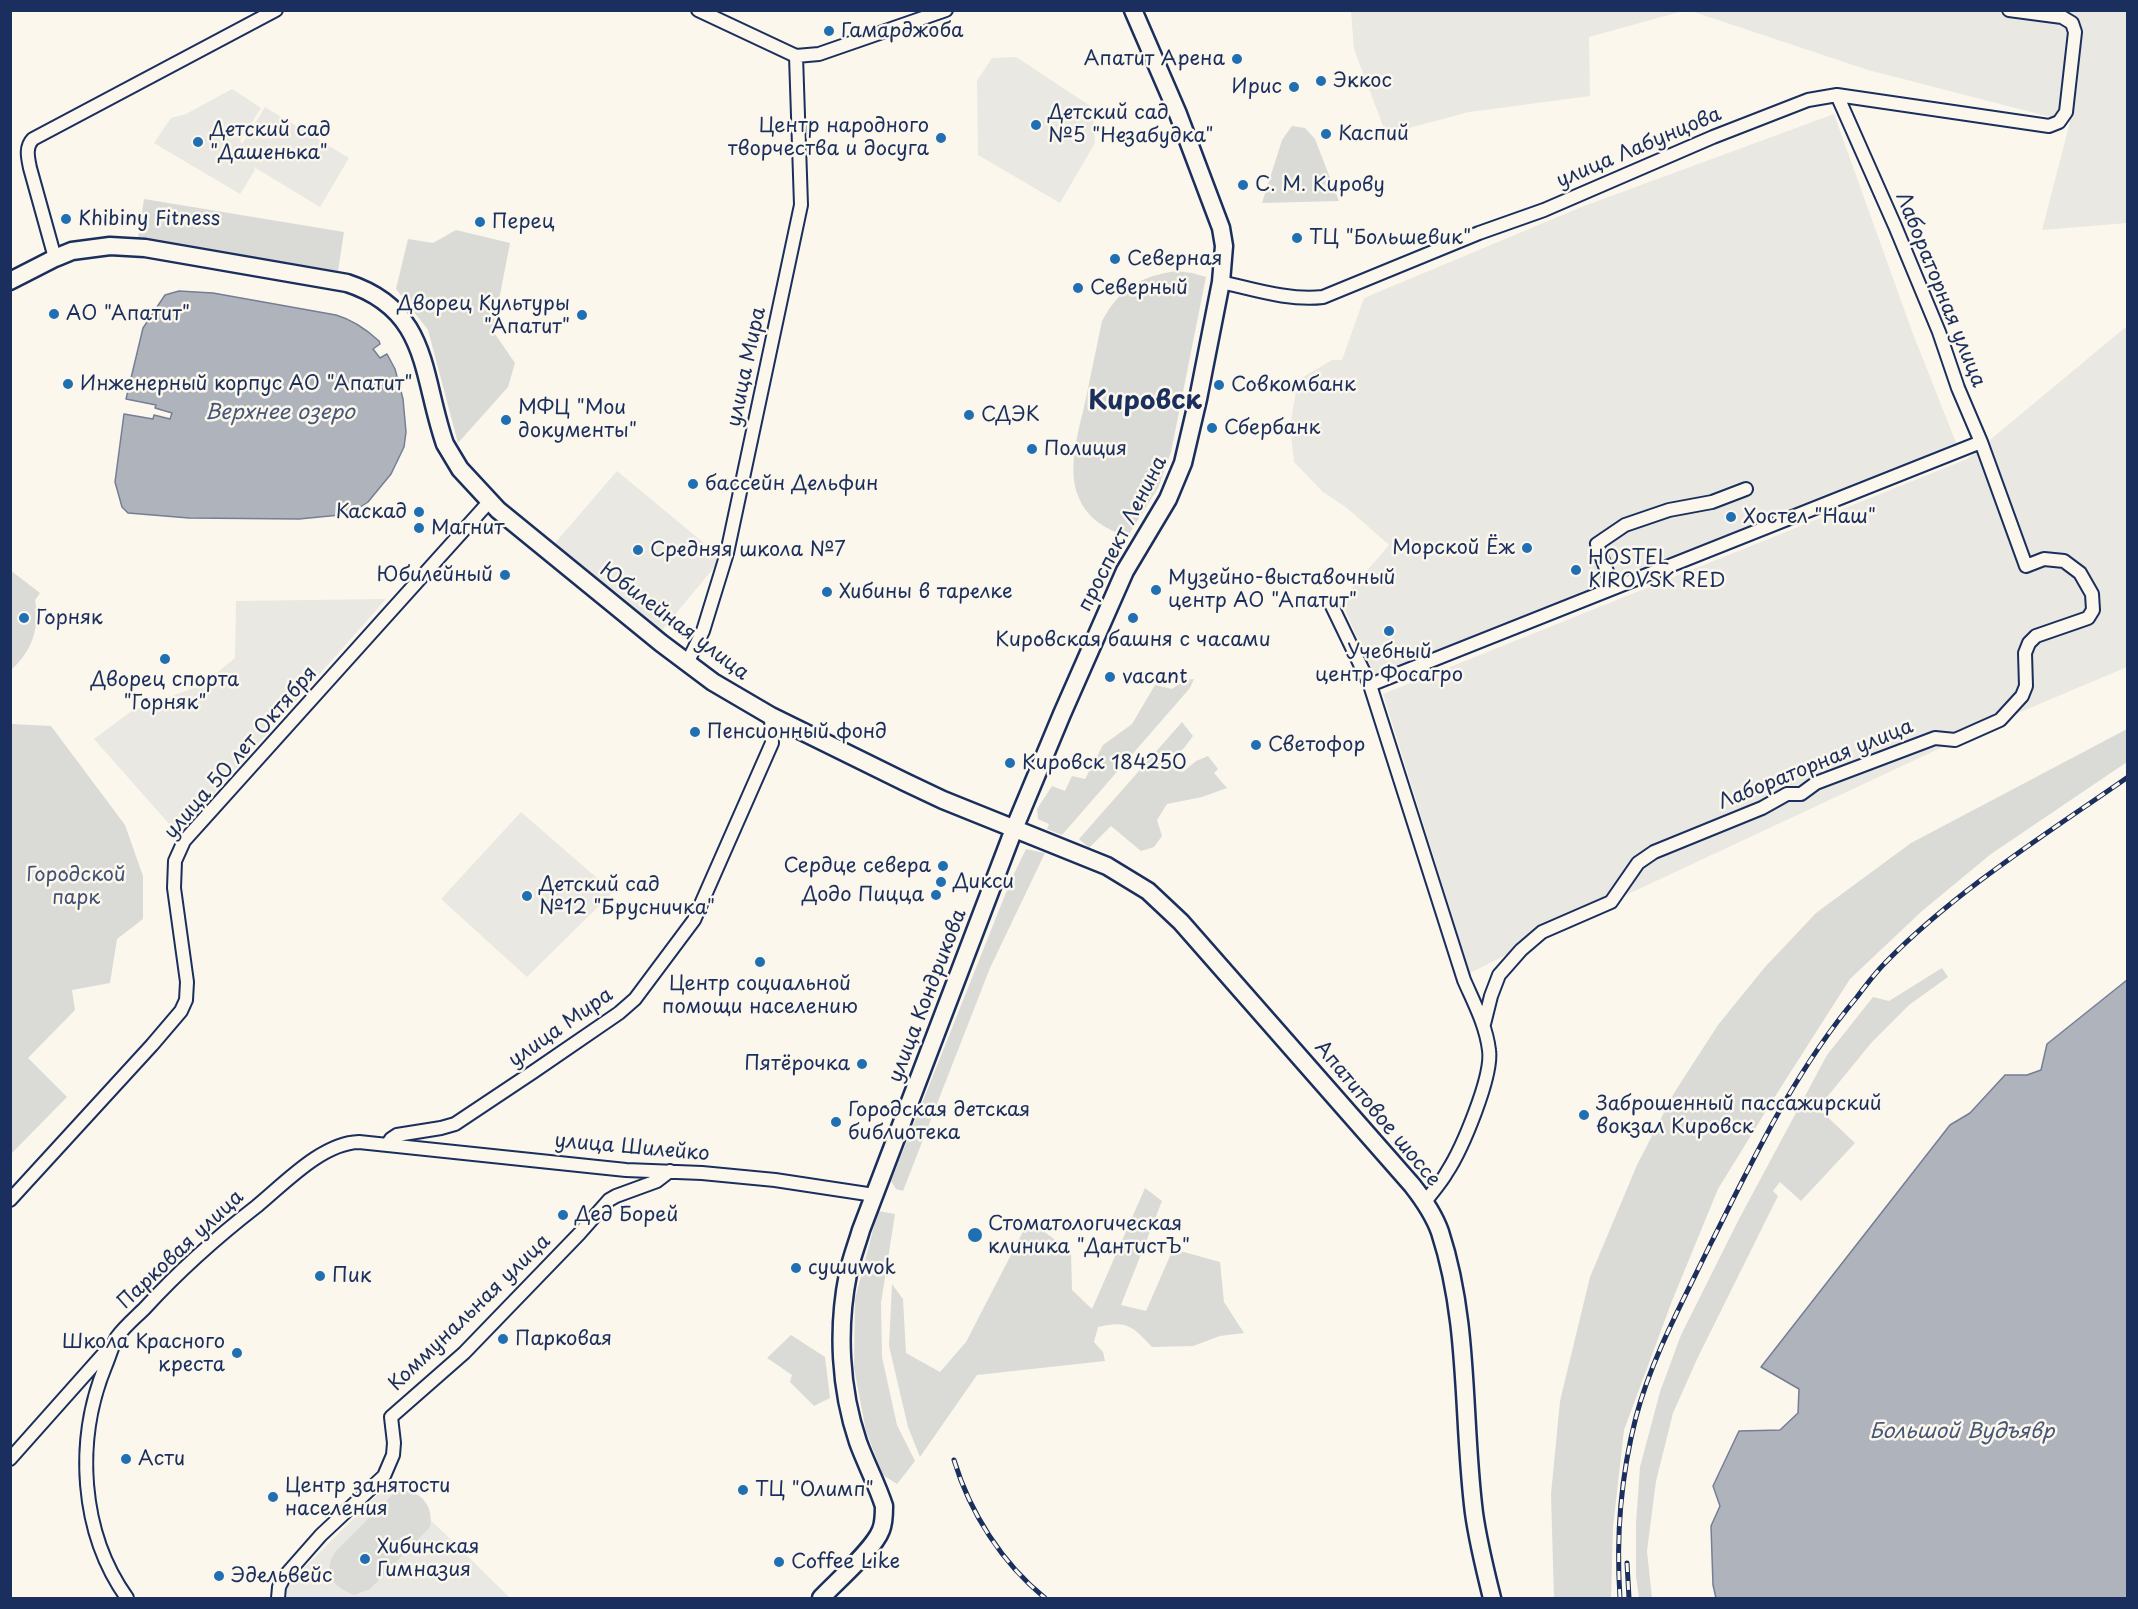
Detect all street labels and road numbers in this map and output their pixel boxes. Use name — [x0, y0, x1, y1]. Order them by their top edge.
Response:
street label: улица Лабунцова — [1553, 102, 1725, 194]
street label: Лабораторная улица — [1890, 189, 1990, 391]
street label: улица Мира — [723, 305, 771, 429]
street label: проспект Ленина — [1073, 452, 1173, 616]
street label: Юбилейная улица — [595, 558, 753, 686]
street label: улица 50 лет Октября — [160, 662, 322, 844]
street label: Лабораторная улица — [1715, 715, 1917, 815]
street label: улица Кондрикова — [884, 906, 972, 1086]
street label: улица Мира — [504, 983, 618, 1073]
street label: Апатитовое шоссе — [1309, 1036, 1445, 1192]
street label: улица Шилейко — [554, 1129, 710, 1167]
street label: Парковая улица — [113, 1185, 249, 1315]
street label: Коммунальная улица — [384, 1230, 556, 1396]

